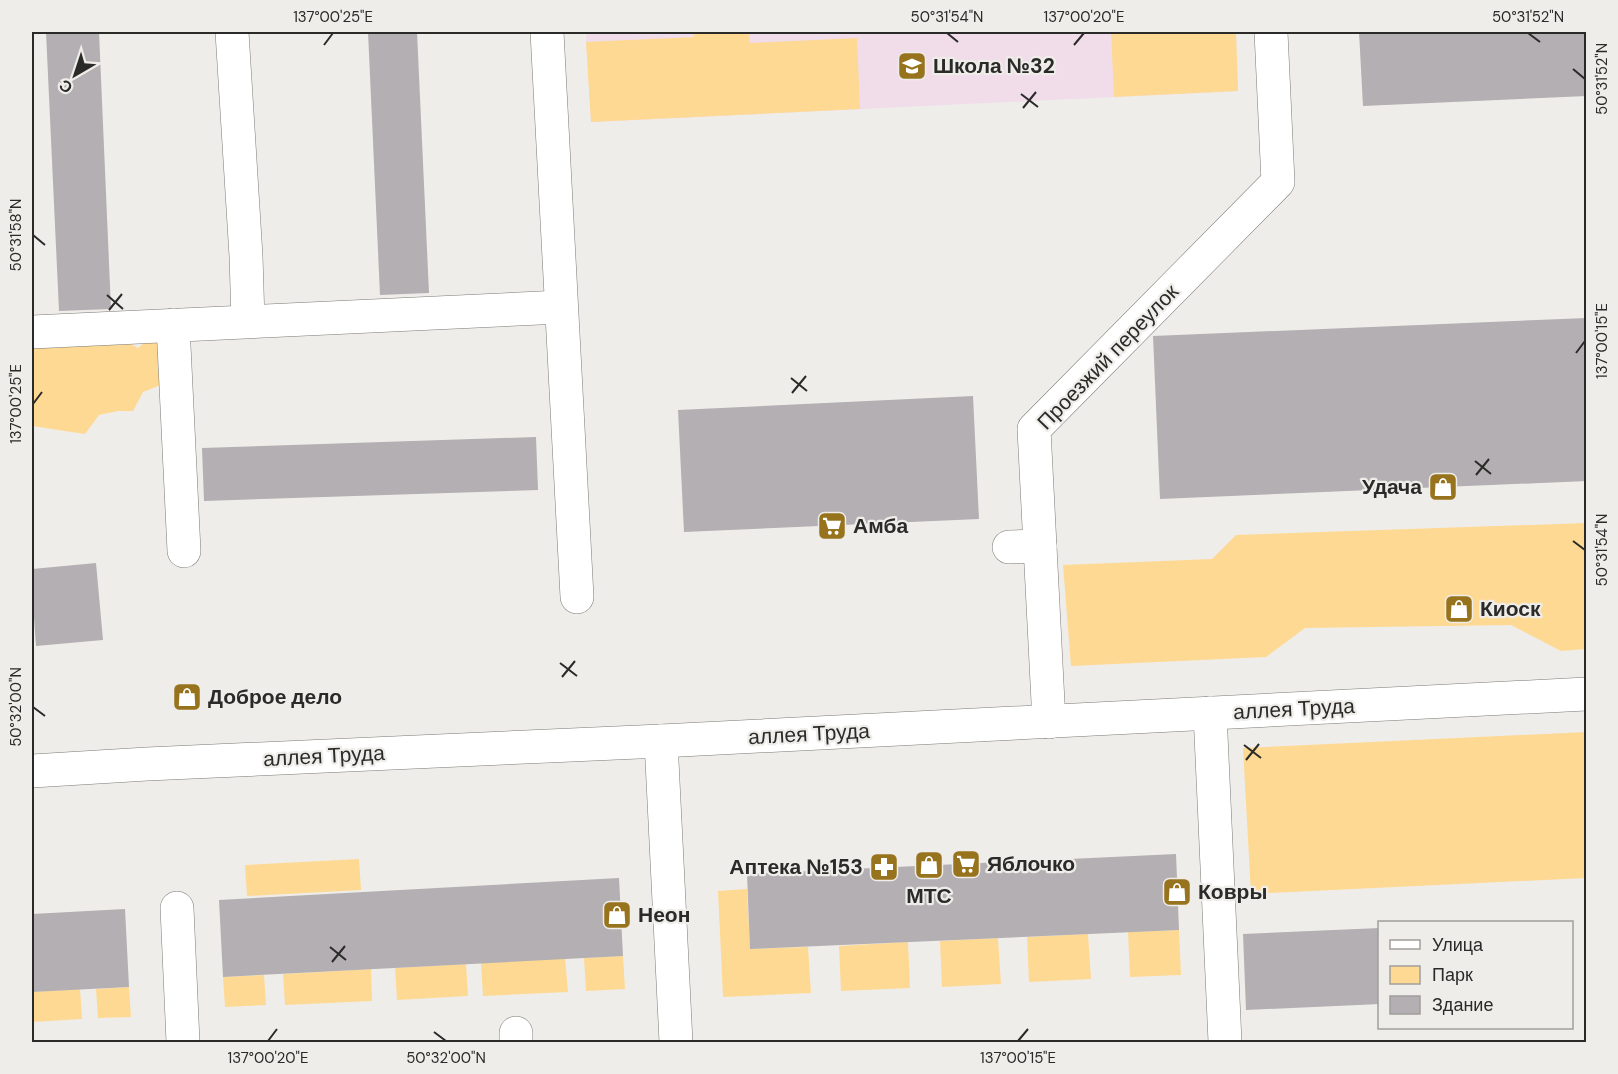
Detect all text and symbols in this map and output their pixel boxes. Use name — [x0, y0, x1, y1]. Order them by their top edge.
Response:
text: 137°00'25"E — [293, 7, 373, 27]
text: 50°31'54"N — [911, 7, 983, 27]
text: 137°00'20"E — [1044, 7, 1124, 27]
text: 50°31'52"N — [1492, 7, 1564, 27]
text: 50°31'52"N — [1592, 43, 1612, 115]
north arrow — [45, 45, 105, 105]
school or university icon: Школа №32 — [896, 50, 928, 82]
place label: Школа №32 — [933, 52, 1055, 80]
text: С — [54, 74, 77, 98]
text: 50°31'58"N — [6, 199, 26, 271]
street label: Проезжий переулок — [1031, 278, 1185, 436]
text: 137°00'15"E — [1592, 303, 1612, 379]
text: 137°00'25"E — [6, 364, 26, 444]
shop icon: Удача — [1427, 471, 1459, 503]
place label: Удача — [1362, 473, 1422, 501]
supermarket icon: Амба — [816, 510, 848, 542]
place label: Амба — [853, 512, 908, 540]
text: 50°31'54"N — [1592, 514, 1612, 586]
shop icon: Киоск — [1443, 593, 1475, 625]
place label: Киоск — [1480, 595, 1541, 623]
text: 50°32'00"N — [6, 667, 26, 747]
shop icon: Доброе дело — [171, 681, 203, 713]
place label: Доброе дело — [208, 683, 342, 711]
street label: аллея Труда — [1233, 692, 1356, 726]
street label: аллея Труда — [748, 717, 871, 751]
street label: аллея Труда — [263, 739, 386, 773]
supermarket icon: Яблочко — [950, 848, 982, 880]
shop icon: МТС — [913, 849, 945, 881]
place label: Яблочко — [987, 850, 1075, 878]
pharmacy icon: Аптека №153 — [868, 851, 900, 883]
place label: Аптека №153 — [729, 853, 863, 881]
shop icon: Ковры — [1161, 876, 1193, 908]
place label: Ковры — [1198, 878, 1267, 906]
place label: МТС — [906, 882, 952, 910]
shop icon: Неон — [601, 899, 633, 931]
place label: Неон — [638, 901, 690, 929]
legend — [1378, 921, 1573, 1029]
text: Улица — [1432, 933, 1484, 957]
text: Парк — [1432, 963, 1473, 987]
text: Здание — [1432, 993, 1493, 1017]
text: 137°00'20"E — [228, 1048, 308, 1068]
text: 50°32'00"N — [406, 1048, 486, 1068]
text: 137°00'15"E — [980, 1048, 1056, 1068]

